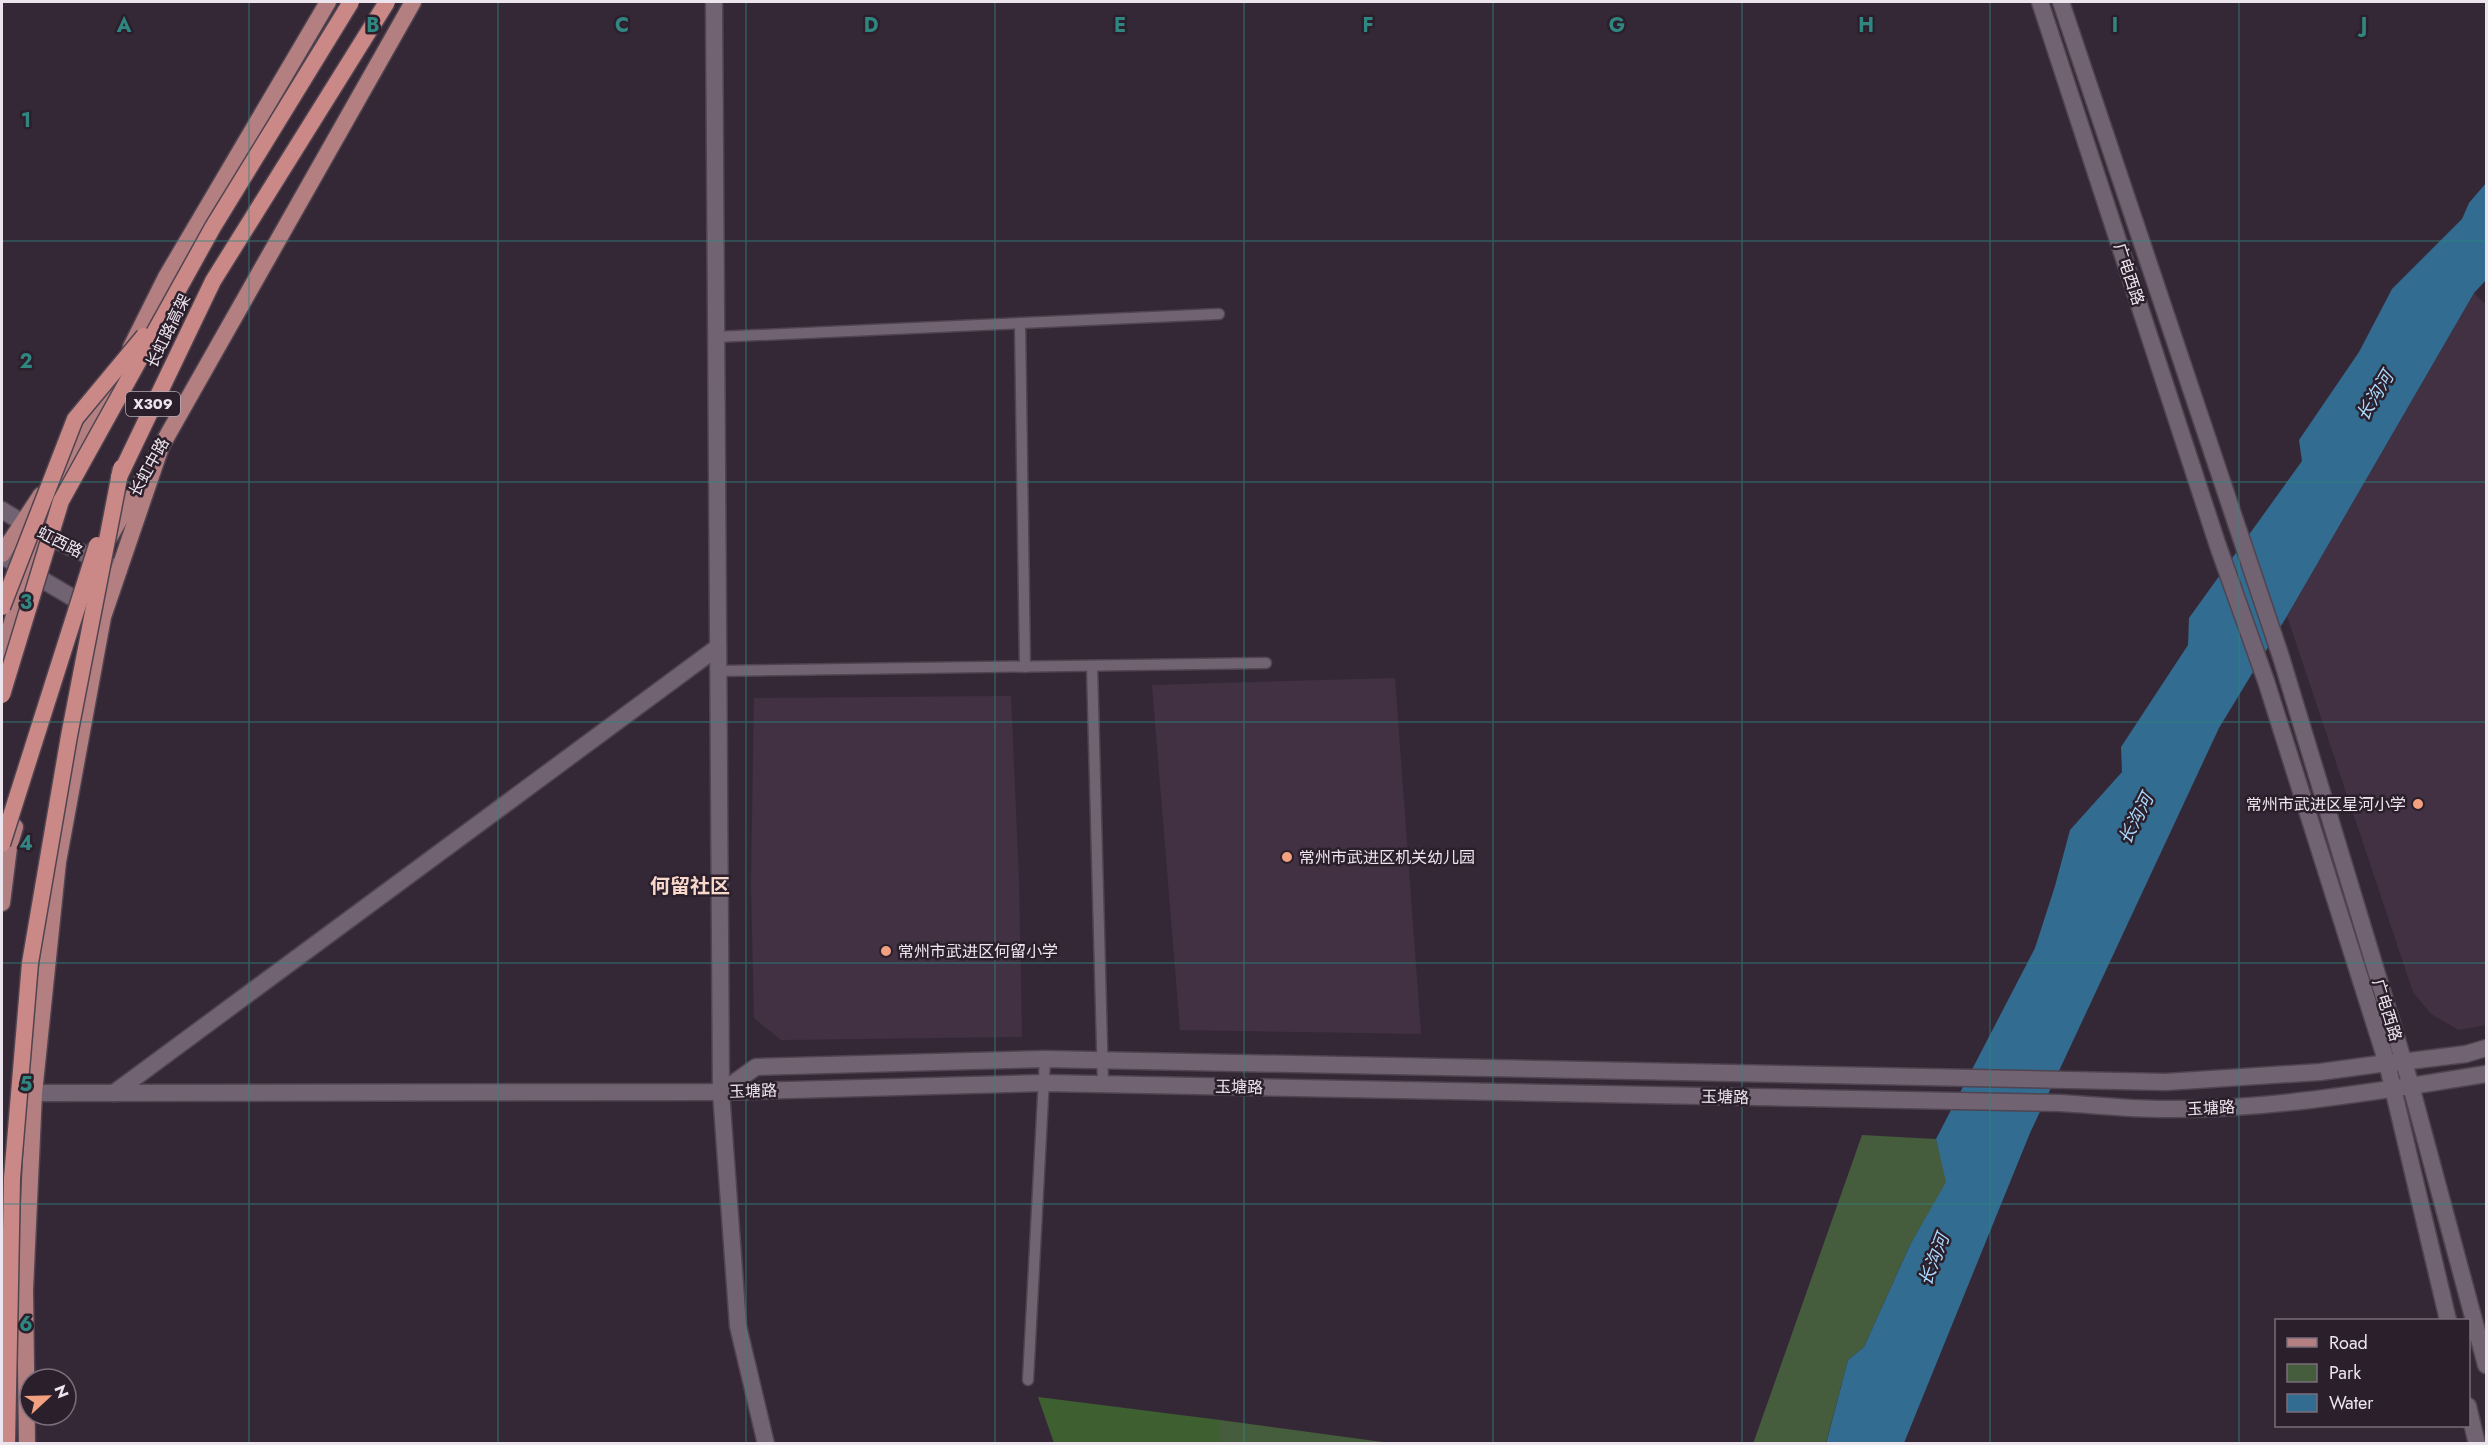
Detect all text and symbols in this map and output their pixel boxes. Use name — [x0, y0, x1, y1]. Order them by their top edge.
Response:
text: A — [116, 11, 132, 40]
text: B — [366, 11, 380, 40]
text: C — [615, 11, 629, 40]
text: D — [864, 11, 878, 40]
text: E — [1114, 11, 1126, 40]
text: F — [1362, 11, 1374, 40]
text: G — [1609, 11, 1625, 40]
text: H — [1858, 11, 1874, 40]
text: I — [2112, 11, 2118, 40]
text: J — [2357, 11, 2367, 40]
text: 1 — [21, 106, 31, 135]
street label: 广电西路 — [2108, 240, 2150, 308]
street label: 长虹路高架 — [140, 290, 196, 372]
text: 2 — [19, 347, 33, 376]
water label: 长沟河 — [2350, 364, 2402, 426]
road number: X309 — [126, 392, 180, 416]
street label: 长虹中路 — [123, 433, 175, 501]
street label: 虹西路 — [33, 521, 87, 563]
text: 3 — [20, 588, 32, 617]
water label: 长沟河 — [2112, 786, 2161, 849]
place label: 常州市武进区星河小学 — [2246, 793, 2406, 816]
marker: 常州市武进区星河小学 — [2411, 797, 2425, 811]
text: 4 — [19, 829, 33, 858]
place label: 常州市武进区机关幼儿园 — [1299, 846, 1475, 869]
marker: 常州市武进区机关幼儿园 — [1280, 850, 1294, 864]
district label: 何留社区 — [650, 872, 730, 901]
place label: 常州市武进区何留小学 — [898, 940, 1058, 963]
marker: 常州市武进区何留小学 — [879, 944, 893, 958]
street label: 广电西路 — [2367, 976, 2407, 1044]
text: 5 — [20, 1070, 33, 1099]
street label: 玉塘路 — [1215, 1075, 1263, 1099]
street label: 玉塘路 — [729, 1079, 777, 1103]
street label: 玉塘路 — [1701, 1085, 1749, 1109]
street label: 玉塘路 — [2186, 1095, 2236, 1121]
water label: 长沟河 — [1912, 1227, 1957, 1290]
text: 6 — [19, 1310, 33, 1339]
legend — [2275, 1319, 2470, 1427]
text: Road — [2329, 1330, 2368, 1356]
text: Park — [2329, 1360, 2361, 1386]
north arrow — [18, 1367, 78, 1427]
text: N — [48, 1381, 74, 1402]
text: Water — [2329, 1390, 2374, 1416]

